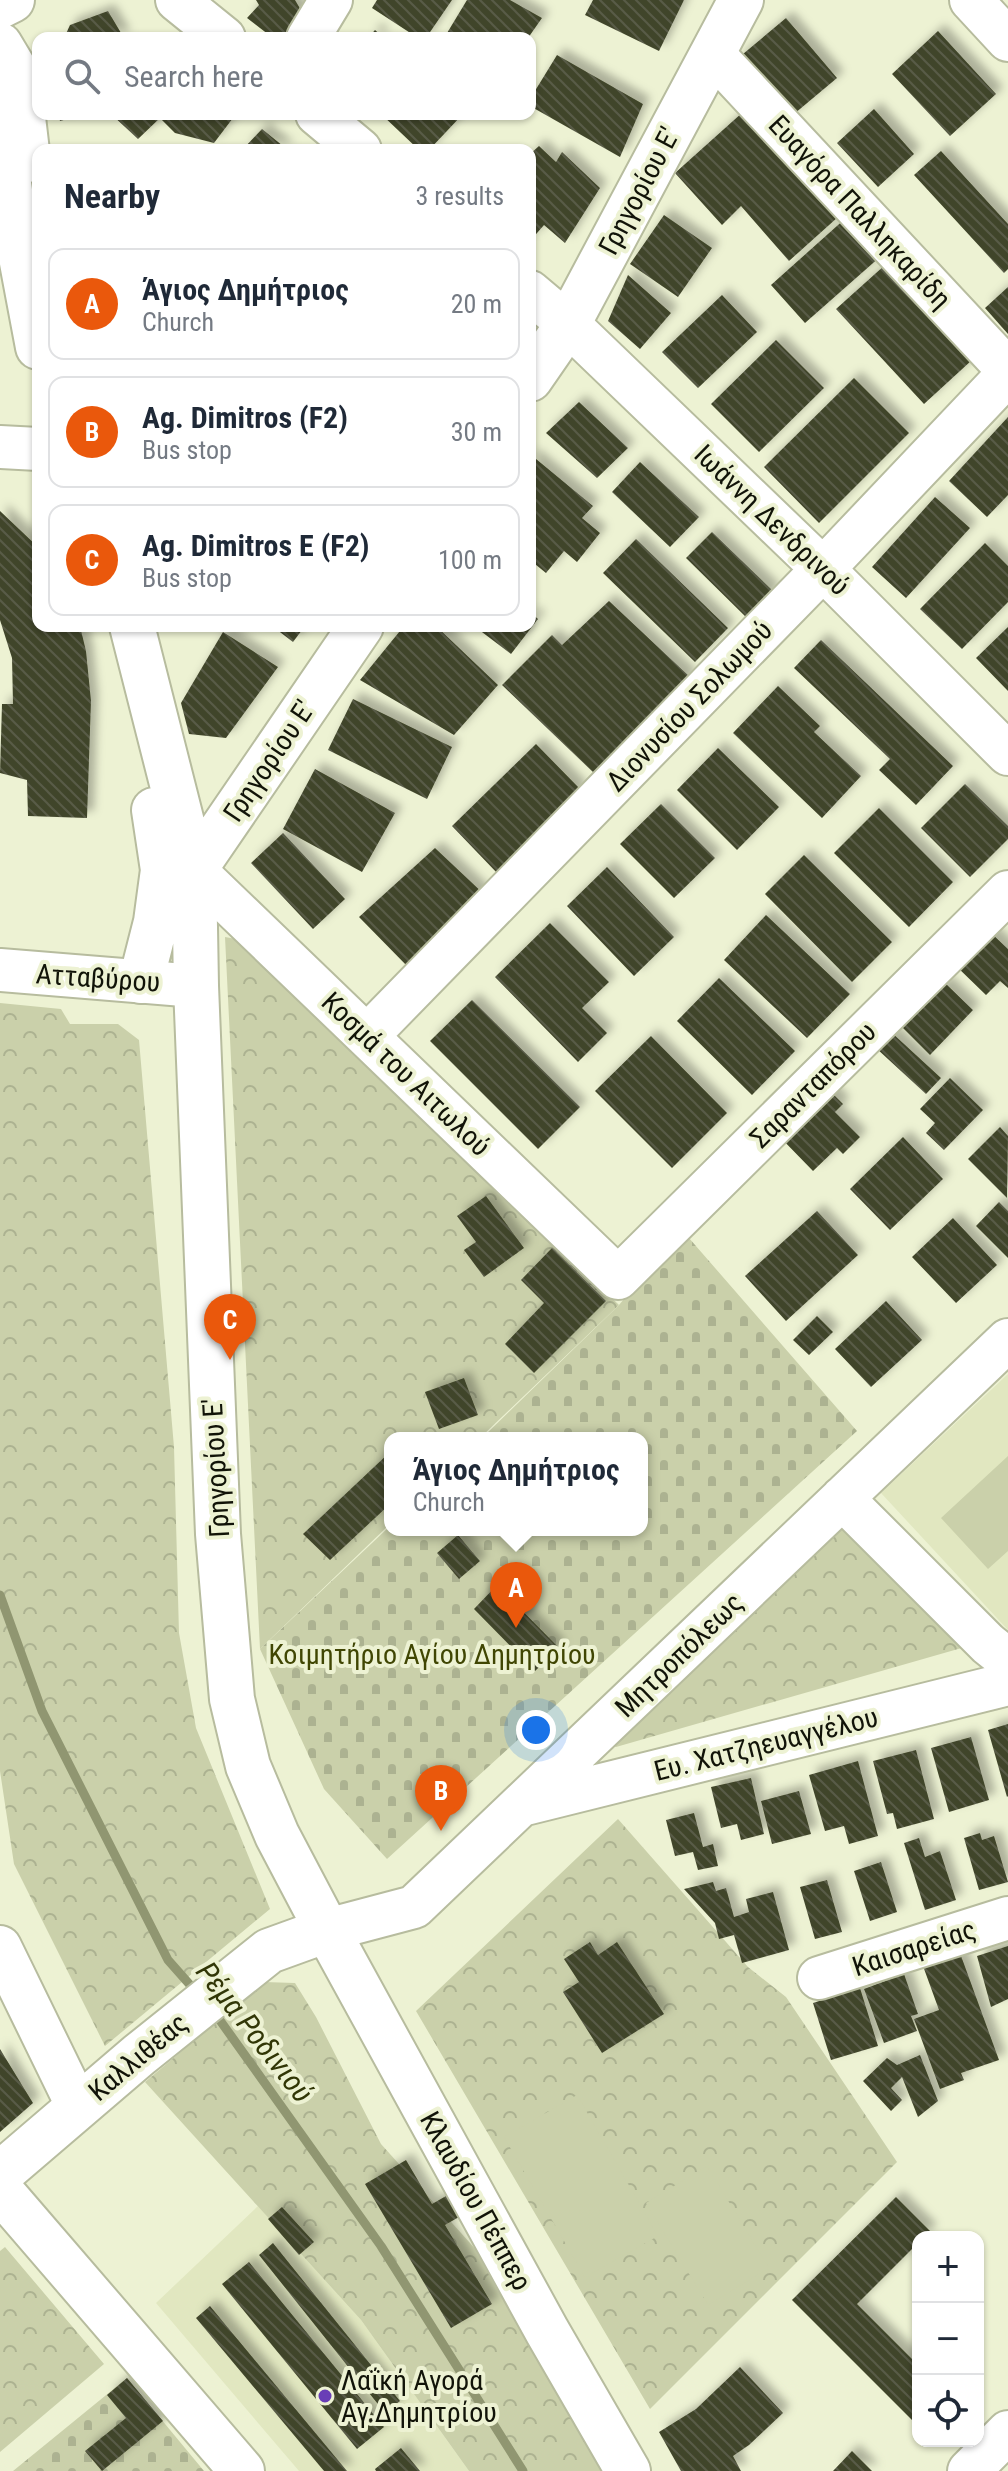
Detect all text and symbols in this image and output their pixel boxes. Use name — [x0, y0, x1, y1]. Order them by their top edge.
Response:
search box — [32, 32, 536, 120]
icon: search — [60, 54, 104, 98]
text: Search here — [124, 59, 264, 94]
street label: Ευαγόρα Παλληκαρίδη — [762, 108, 958, 316]
street label: Γρηγορίου Ε' — [592, 122, 686, 260]
text: Nearby — [64, 176, 160, 216]
text: 3 results — [415, 181, 504, 211]
text: Άγιος Δημήτριος — [142, 272, 349, 307]
text: A — [84, 289, 100, 319]
text: 20 m — [451, 289, 502, 319]
text: Church — [142, 307, 214, 337]
text: Ag. Dimitros (F2) — [142, 400, 348, 435]
text: B — [85, 417, 99, 447]
text: 30 m — [451, 417, 502, 447]
text: Bus stop — [142, 435, 232, 465]
street label: Ιωάννη Δενδρινού — [688, 438, 856, 602]
text: Ag. Dimitros E (F2) — [142, 528, 370, 563]
text: C — [85, 545, 99, 575]
text: 100 m — [438, 545, 502, 575]
text: Bus stop — [142, 563, 232, 593]
street label: Διονυσίου Σολωμού — [599, 614, 779, 798]
street label: Γρηγορίου Ε' — [216, 694, 322, 828]
street label: Ατταβύρου — [35, 957, 161, 999]
street label: Κοσμά του Αιτωλού — [315, 985, 497, 1163]
street label: Σαρανταπόρου — [743, 1015, 883, 1155]
pin: C — [204, 1294, 256, 1360]
street label: Γρηγορίου Ε' — [196, 1398, 236, 1538]
popup — [384, 1432, 648, 1536]
text: Άγιος Δημήτριος — [413, 1452, 619, 1487]
text: Church — [413, 1487, 485, 1517]
pin: A — [490, 1562, 542, 1628]
street label: Μητροπόλεως — [608, 1586, 750, 1724]
park label: Κοιμητήριο Αγίου Δημητρίου — [268, 1638, 596, 1671]
street label: Ευ. Χατζηευαγγέλου — [651, 1700, 881, 1788]
your location — [516, 1710, 556, 1750]
pin: B — [415, 1765, 467, 1831]
street label: Καισαρείας — [848, 1913, 980, 1983]
water label: Ρέμα Ροδινιού — [189, 1955, 321, 2109]
street label: Καλλιθέας — [82, 2006, 194, 2108]
street label: Κλαυδίου Πέππερ — [413, 2106, 539, 2296]
map controls — [912, 2231, 984, 2447]
button: + — [912, 2231, 984, 2303]
button: − — [912, 2303, 984, 2375]
place label: Λαΐκή Αγορά Αγ.Δημητρίου — [341, 2364, 497, 2429]
button: locate — [912, 2375, 984, 2447]
marker: Λαΐκή Αγορά Αγ.Δημητρίου — [316, 2387, 334, 2405]

